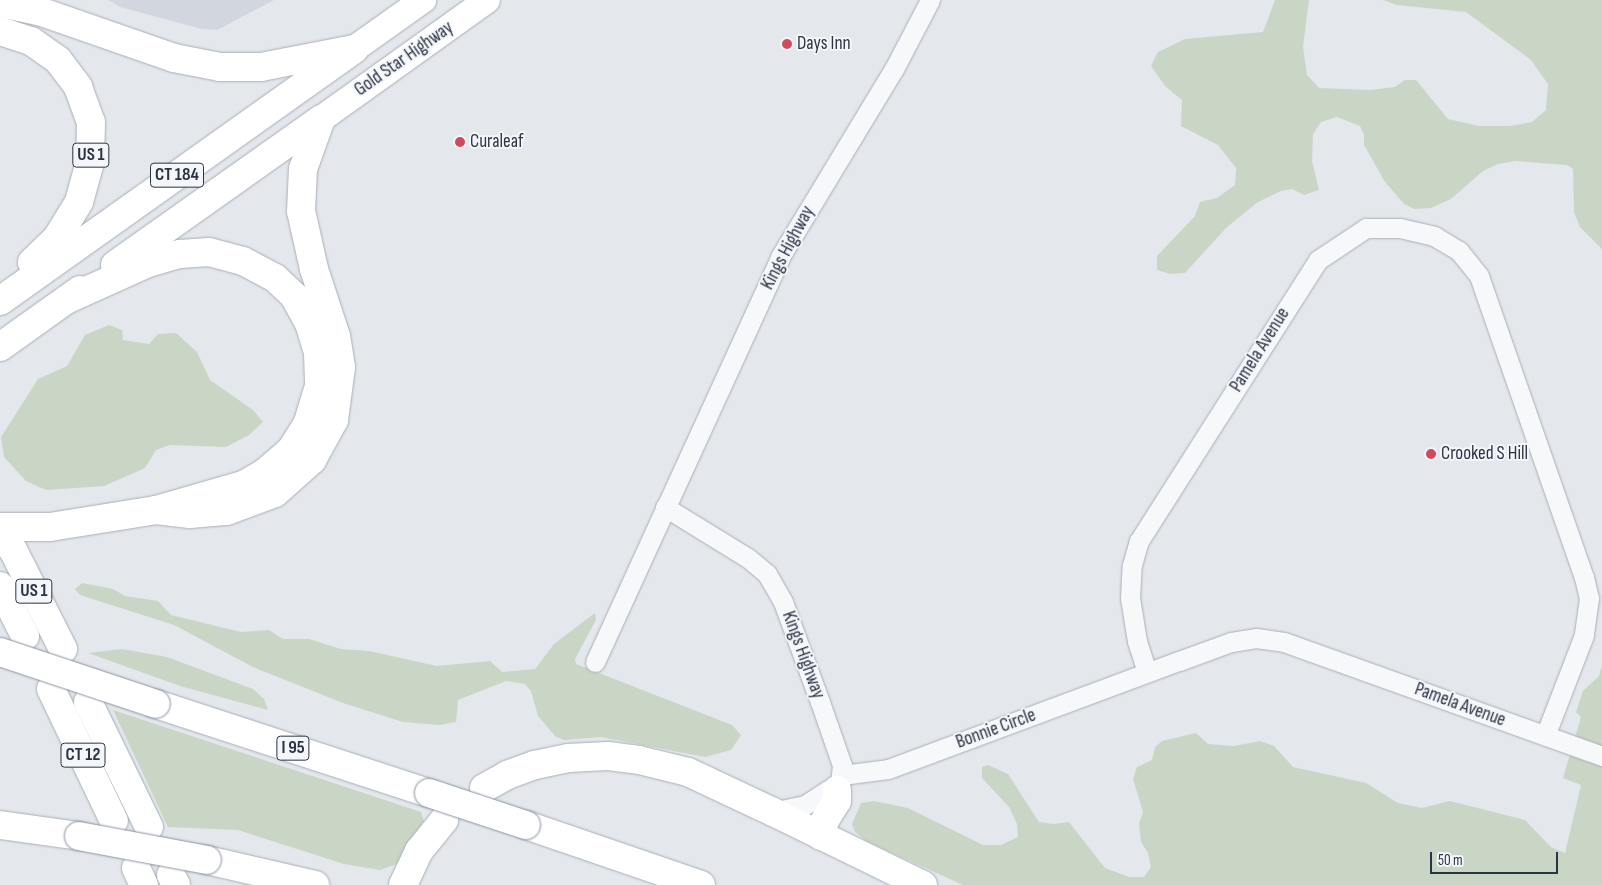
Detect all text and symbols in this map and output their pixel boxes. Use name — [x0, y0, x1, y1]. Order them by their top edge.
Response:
street label: Gold Star Highway — [350, 17, 458, 101]
place label: Days Inn — [797, 33, 851, 55]
marker: Days Inn — [781, 38, 793, 50]
place label: Curaleaf — [470, 131, 524, 153]
marker: Curaleaf — [454, 136, 466, 148]
road number: US 1 — [72, 140, 110, 170]
road number: CT 184 — [150, 160, 204, 190]
street label: Kings Highway — [756, 202, 820, 294]
street label: Pamela Avenue — [1225, 304, 1295, 396]
place label: Crooked S Hill — [1441, 443, 1528, 465]
marker: Crooked S Hill — [1425, 448, 1437, 460]
road number: US 1 — [15, 576, 53, 606]
street label: Kings Highway — [777, 608, 829, 702]
street label: Pamela Avenue — [1411, 678, 1509, 732]
street label: Bonnie Circle — [953, 704, 1039, 754]
road number: I 95 — [276, 732, 310, 764]
road number: CT 12 — [61, 740, 106, 770]
scale bar — [1432, 842, 1560, 874]
text: 50 m — [1438, 851, 1463, 870]

